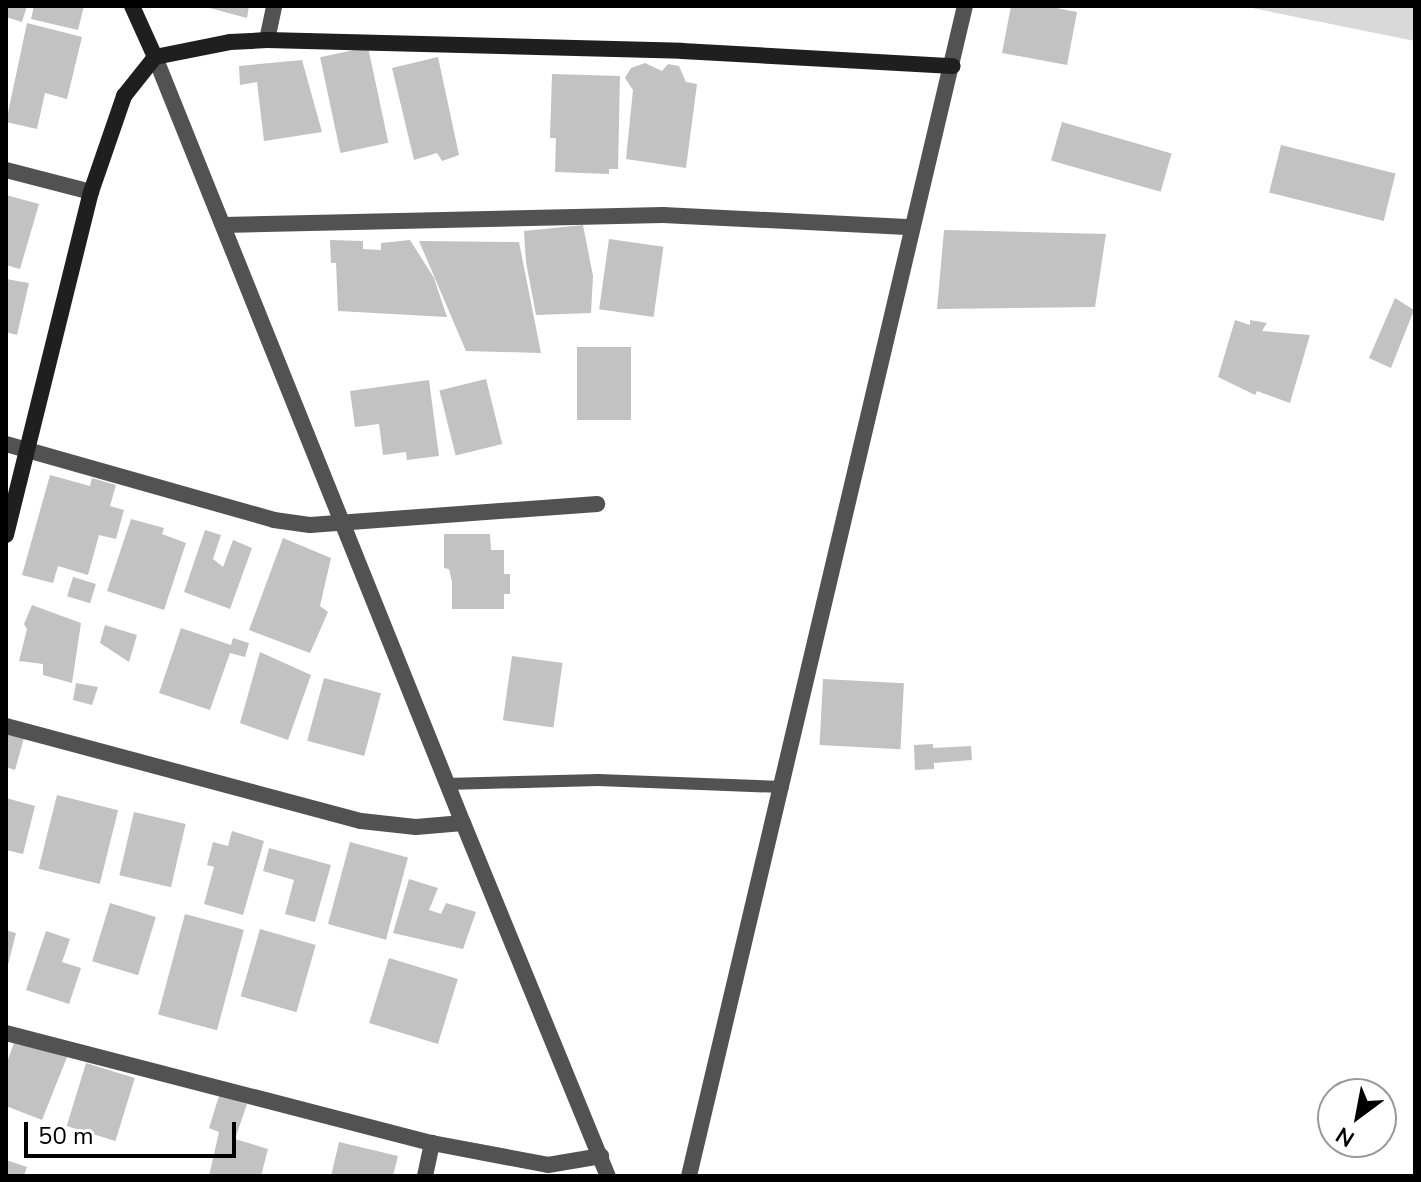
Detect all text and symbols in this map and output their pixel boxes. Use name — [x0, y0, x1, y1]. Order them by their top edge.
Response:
north arrow — [1317, 1078, 1397, 1158]
scale bar — [28, 1106, 240, 1156]
text: 50 m — [38, 1120, 94, 1152]
text: N — [1330, 1120, 1360, 1154]

